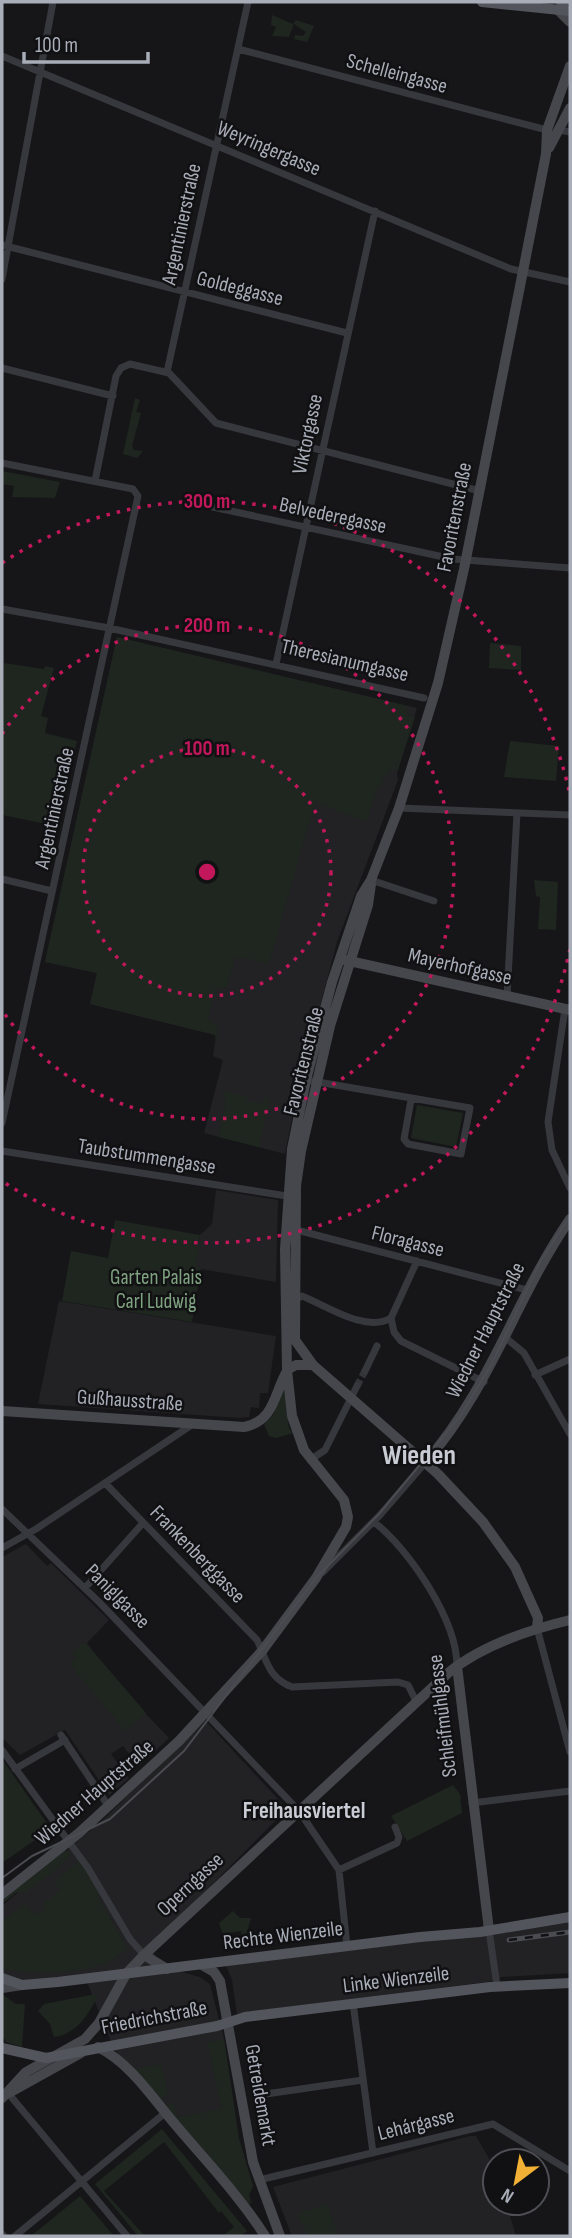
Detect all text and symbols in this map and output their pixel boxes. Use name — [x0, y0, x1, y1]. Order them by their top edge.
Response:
scale bar — [24, 21, 149, 65]
text: 100 m — [35, 33, 78, 58]
street label: Schelleingasse — [344, 48, 450, 99]
street label: Weyringergasse — [213, 115, 324, 182]
street label: Argentinierstraße — [156, 161, 207, 288]
street label: Goldeggasse — [194, 266, 286, 311]
street label: Viktorgasse — [287, 392, 328, 476]
street label: Favoritenstraße — [432, 460, 477, 574]
text: 300 m — [184, 489, 230, 514]
street label: Belvederegasse — [277, 492, 389, 539]
text: 200 m — [184, 613, 230, 638]
street label: Theresianumgasse — [279, 634, 411, 687]
text: 100 m — [184, 736, 230, 761]
street label: Argentinierstraße — [29, 745, 80, 872]
centre of rings — [195, 860, 219, 884]
street label: Mayerhofgasse — [406, 942, 514, 991]
street label: Favoritenstraße — [278, 1004, 329, 1118]
street label: Taubstummengasse — [76, 1133, 218, 1180]
street label: Floragasse — [369, 1220, 447, 1263]
street label: Wiedner Hauptstraße — [440, 1258, 530, 1402]
park label: Garten Palais Carl Ludwig — [110, 1265, 202, 1314]
street label: Gußhausstraße — [76, 1384, 184, 1417]
district label: Wieden — [382, 1439, 456, 1472]
street label: Frankenberggasse — [145, 1500, 250, 1608]
street label: Paniglgasse — [80, 1559, 155, 1634]
street label: Schleifmühlgasse — [423, 1653, 462, 1779]
street label: Wiedner Hauptstraße — [30, 1734, 159, 1851]
district label: Freihausviertel — [243, 1797, 365, 1825]
street label: Operngasse — [152, 1847, 229, 1921]
street label: Rechte Wienzeile — [222, 1916, 344, 1955]
street label: Linke Wienzeile — [341, 1961, 451, 1998]
street label: Friedrichstraße — [99, 1995, 209, 2040]
street label: Getreidemarkt — [239, 2042, 282, 2148]
street label: Lehárgasse — [375, 2103, 457, 2146]
north arrow — [481, 2147, 551, 2217]
text: N — [497, 2183, 518, 2208]

